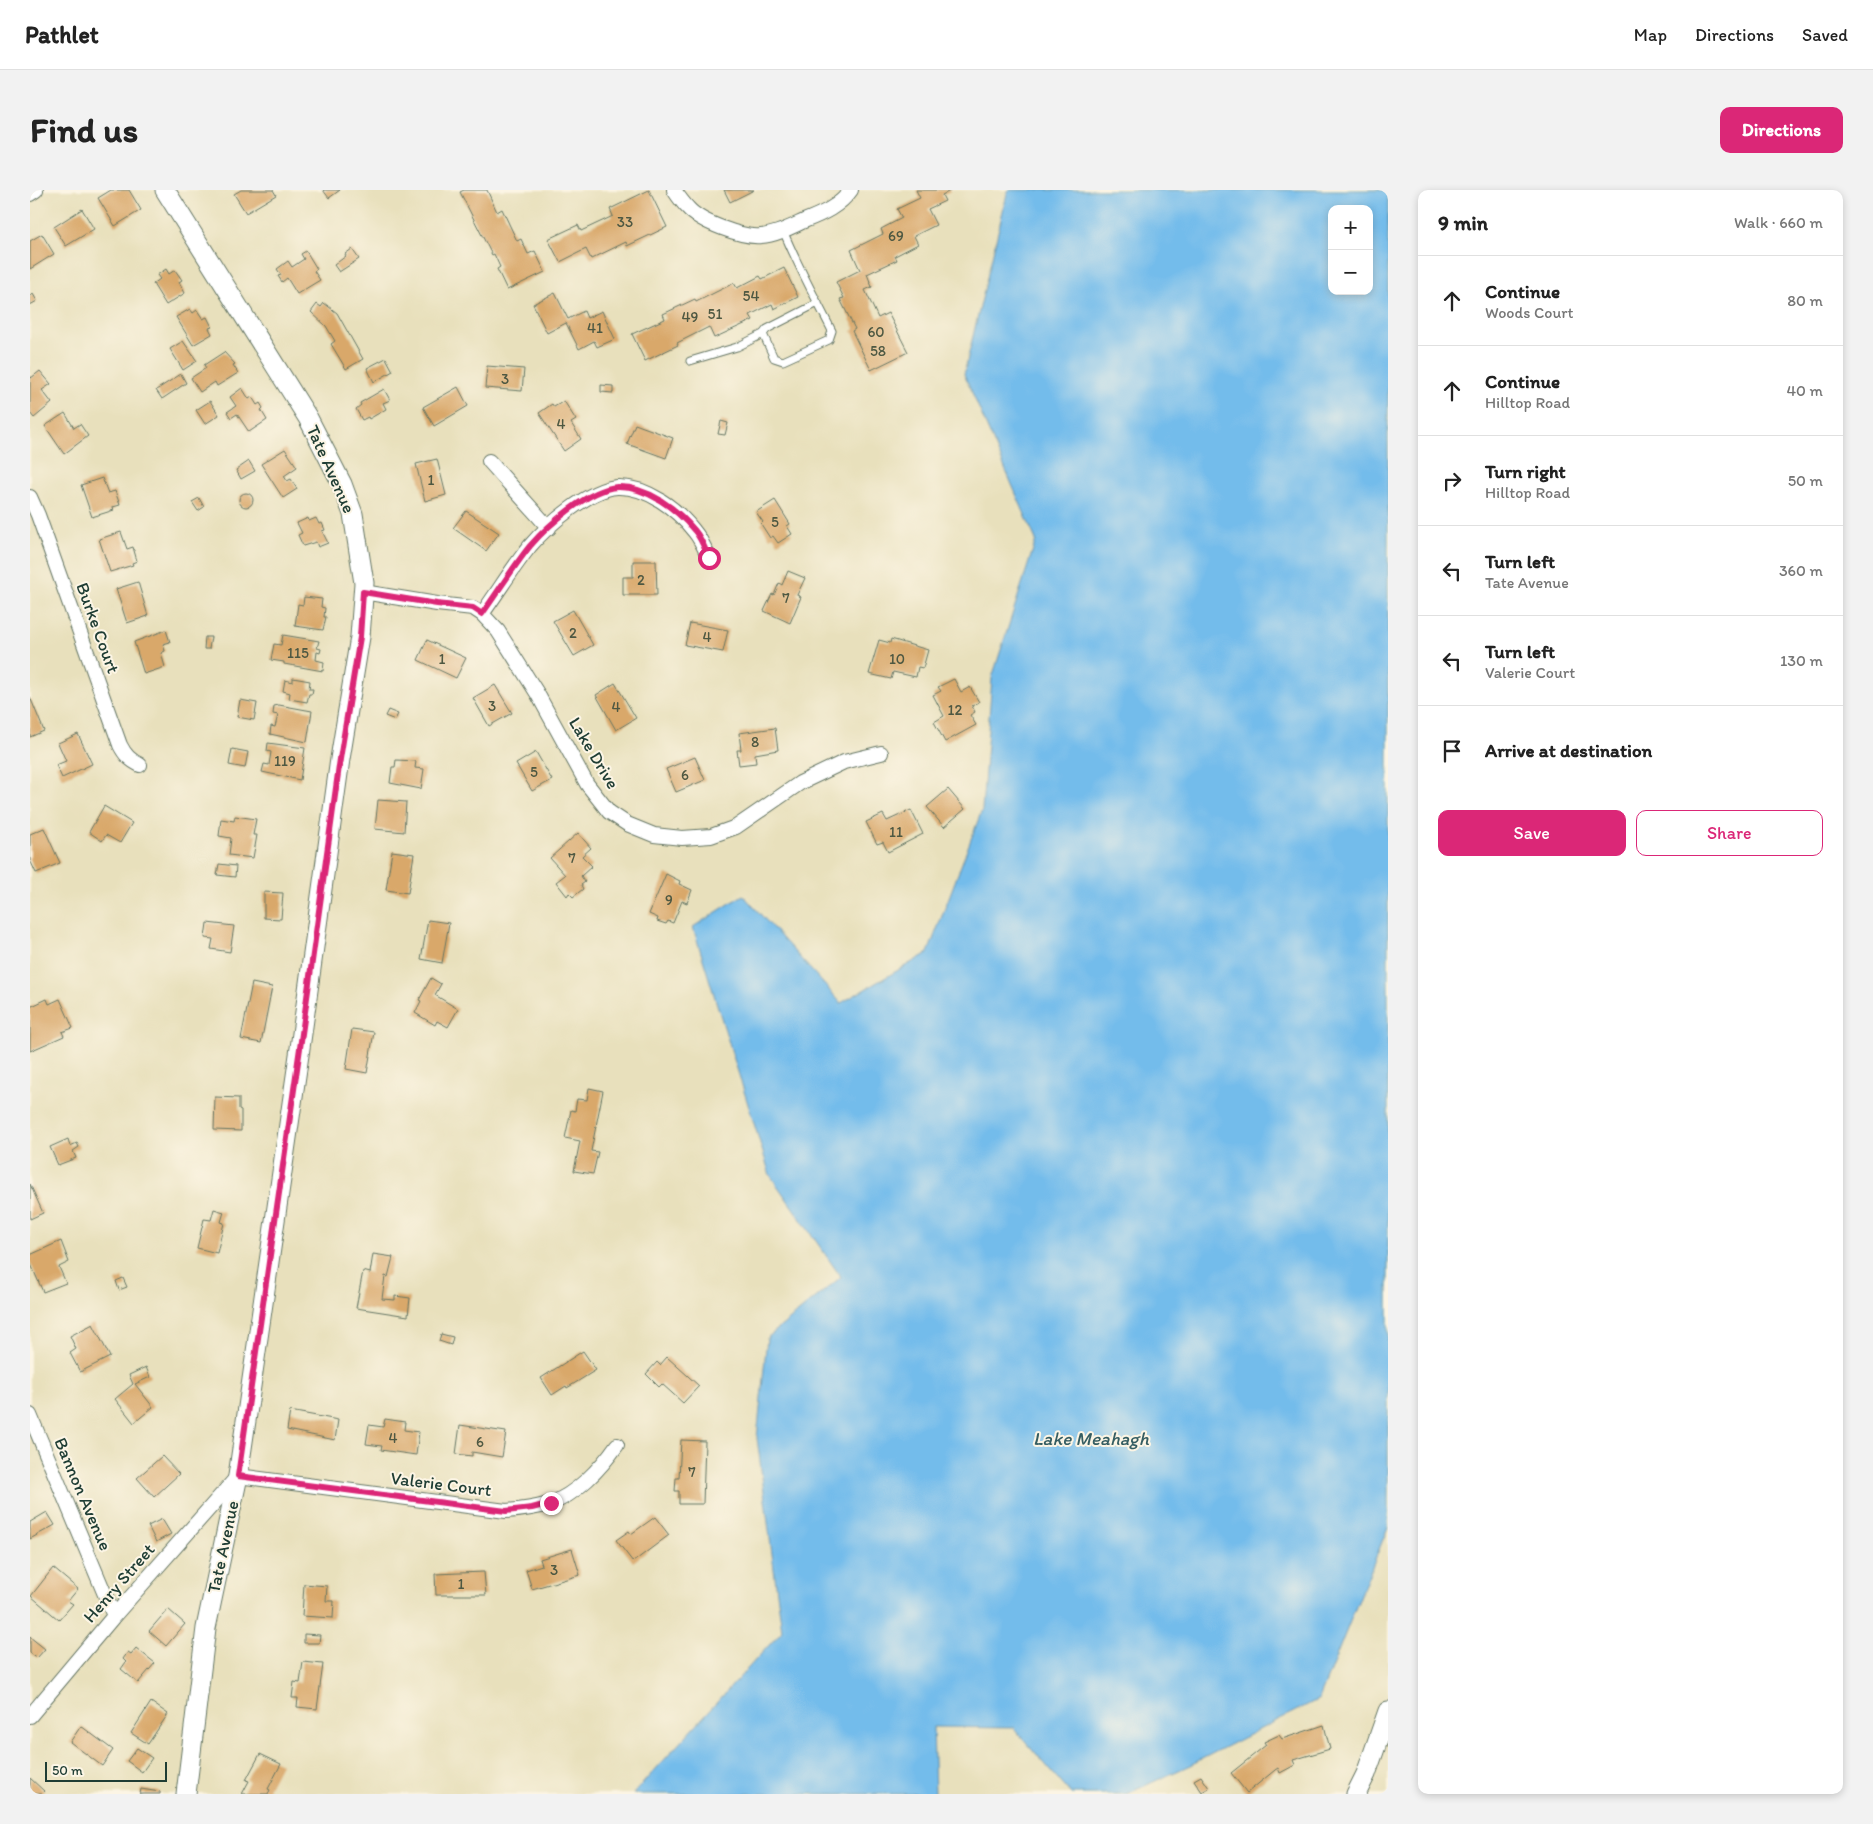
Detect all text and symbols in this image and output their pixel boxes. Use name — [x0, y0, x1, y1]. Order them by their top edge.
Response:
text: Pathlet — [25, 20, 99, 49]
text: Map — [1634, 24, 1667, 46]
text: Directions — [1695, 24, 1774, 46]
text: Saved — [1802, 24, 1848, 46]
button: Directions — [1720, 107, 1843, 153]
text: Find us — [30, 109, 138, 151]
map controls — [1328, 205, 1373, 295]
button: + — [1328, 205, 1373, 250]
text: 9 min — [1438, 210, 1488, 235]
house number: 33 — [617, 213, 633, 231]
text: Walk · 660 m — [1734, 213, 1823, 232]
house number: 69 — [888, 227, 904, 245]
button: − — [1328, 250, 1373, 295]
text: Continue — [1485, 280, 1560, 303]
house number: 54 — [743, 287, 759, 305]
icon: ahead — [1438, 287, 1466, 315]
text: 80 m — [1787, 291, 1823, 310]
text: Woods Court — [1485, 303, 1574, 322]
house number: 51 — [708, 305, 722, 323]
house number: 49 — [682, 308, 699, 326]
house number: 41 — [587, 319, 603, 337]
house number: 60 — [867, 323, 885, 341]
house number: 58 — [870, 342, 886, 360]
house number: 3 — [501, 370, 509, 388]
text: Continue — [1485, 370, 1560, 393]
icon: ahead — [1438, 377, 1466, 405]
text: 40 m — [1786, 381, 1823, 400]
text: Hilltop Road — [1485, 393, 1570, 412]
house number: 4 — [556, 415, 566, 433]
street label: Tate Avenue — [302, 421, 360, 517]
text: Turn right — [1485, 460, 1566, 483]
icon: right — [1438, 467, 1466, 495]
house number: 1 — [428, 471, 435, 489]
text: 50 m — [1788, 471, 1823, 490]
text: Hilltop Road — [1485, 483, 1570, 502]
house number: 5 — [771, 513, 779, 531]
route start — [698, 547, 721, 570]
text: Turn left — [1485, 550, 1555, 573]
icon: left — [1438, 557, 1466, 585]
text: 360 m — [1779, 561, 1823, 580]
house number: 2 — [637, 571, 645, 589]
text: Tate Avenue — [1485, 573, 1569, 592]
street label: Burke Court — [71, 580, 125, 677]
house number: 7 — [782, 589, 790, 607]
house number: 2 — [569, 624, 577, 642]
house number: 4 — [702, 628, 712, 646]
text: Turn left — [1485, 640, 1555, 663]
house number: 115 — [287, 644, 309, 662]
icon: left — [1438, 647, 1466, 675]
house number: 1 — [439, 650, 446, 668]
house number: 10 — [889, 650, 905, 668]
text: 130 m — [1780, 651, 1823, 670]
text: Valerie Court — [1485, 663, 1575, 682]
house number: 3 — [488, 697, 496, 715]
house number: 4 — [611, 698, 621, 716]
house number: 12 — [948, 701, 963, 719]
street label: Lake Drive — [564, 713, 624, 793]
house number: 8 — [751, 733, 759, 751]
icon: arrive — [1438, 737, 1466, 765]
text: Arrive at destination — [1485, 739, 1652, 762]
house number: 119 — [274, 752, 296, 770]
house number: 5 — [530, 763, 538, 781]
house number: 6 — [681, 766, 689, 784]
button: Save — [1438, 810, 1626, 856]
button: Share — [1636, 810, 1823, 856]
house number: 11 — [889, 823, 903, 841]
house number: 7 — [568, 849, 576, 867]
house number: 9 — [665, 891, 673, 909]
water label: Lake Meahagh — [1033, 1427, 1150, 1450]
house number: 4 — [388, 1429, 398, 1447]
house number: 6 — [476, 1433, 484, 1451]
street label: Bannon Avenue — [49, 1434, 117, 1554]
house number: 7 — [688, 1463, 696, 1481]
street label: Valerie Court — [389, 1467, 493, 1501]
route end — [540, 1492, 563, 1515]
street label: Tate Avenue — [202, 1499, 244, 1595]
street label: Henry Street — [79, 1539, 160, 1627]
house number: 3 — [550, 1561, 558, 1579]
house number: 1 — [458, 1575, 465, 1593]
scale bar — [45, 1759, 168, 1782]
text: 50 m — [52, 1762, 83, 1779]

